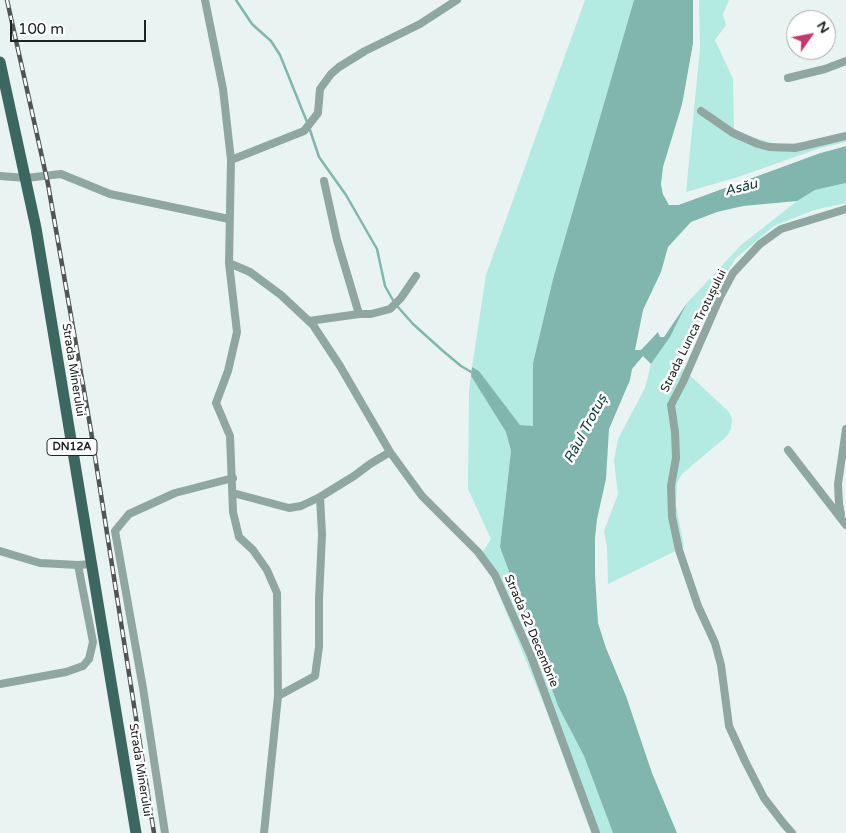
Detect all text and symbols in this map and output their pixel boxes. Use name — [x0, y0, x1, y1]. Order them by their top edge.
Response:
scale bar — [12, 10, 149, 42]
north arrow — [786, 10, 836, 60]
text: N — [813, 18, 833, 36]
text: 100 m — [18, 20, 64, 38]
water label: Asău — [723, 176, 759, 200]
street label: Strada Lunca Trotușului — [658, 267, 730, 395]
street label: Strada Minerului — [59, 322, 87, 418]
water label: Râul Trotuș — [561, 392, 611, 466]
road number: DN12A — [47, 438, 97, 456]
street label: Strada 22 Decembrie — [501, 573, 561, 689]
street label: Strada Minerului — [126, 722, 154, 818]

